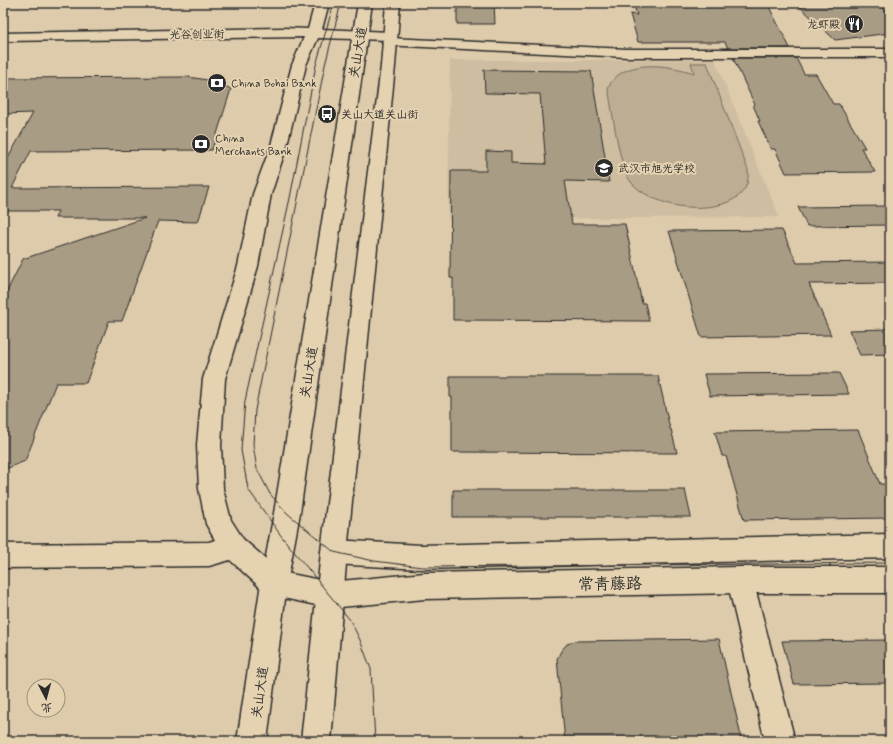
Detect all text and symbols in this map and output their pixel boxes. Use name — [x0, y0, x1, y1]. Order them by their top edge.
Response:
restaurant icon: 龙虾殿 — [843, 13, 865, 35]
place label: 龙虾殿 — [807, 18, 840, 32]
street label: 关山大道 — [346, 25, 371, 79]
street label: 光谷创业街 — [169, 28, 226, 42]
bank icon: China Bohai Bank — [206, 72, 228, 94]
place label: China Bohai Bank — [231, 77, 317, 91]
bus stop icon: 关山大道关山街 — [316, 103, 338, 125]
place label: 关山大道关山街 — [341, 108, 419, 122]
place label: China Merchants Bank — [215, 132, 293, 159]
bank icon: China Merchants Bank — [190, 133, 212, 155]
school or university icon: 武汉市旭光学校 — [593, 157, 615, 179]
place label: 武汉市旭光学校 — [618, 162, 695, 176]
street label: 关山大道 — [297, 345, 322, 399]
street label: 常青藤路 — [578, 573, 642, 596]
street label: 关山大道 — [248, 665, 273, 719]
north arrow — [26, 678, 66, 718]
text: 北 — [41, 699, 53, 714]

